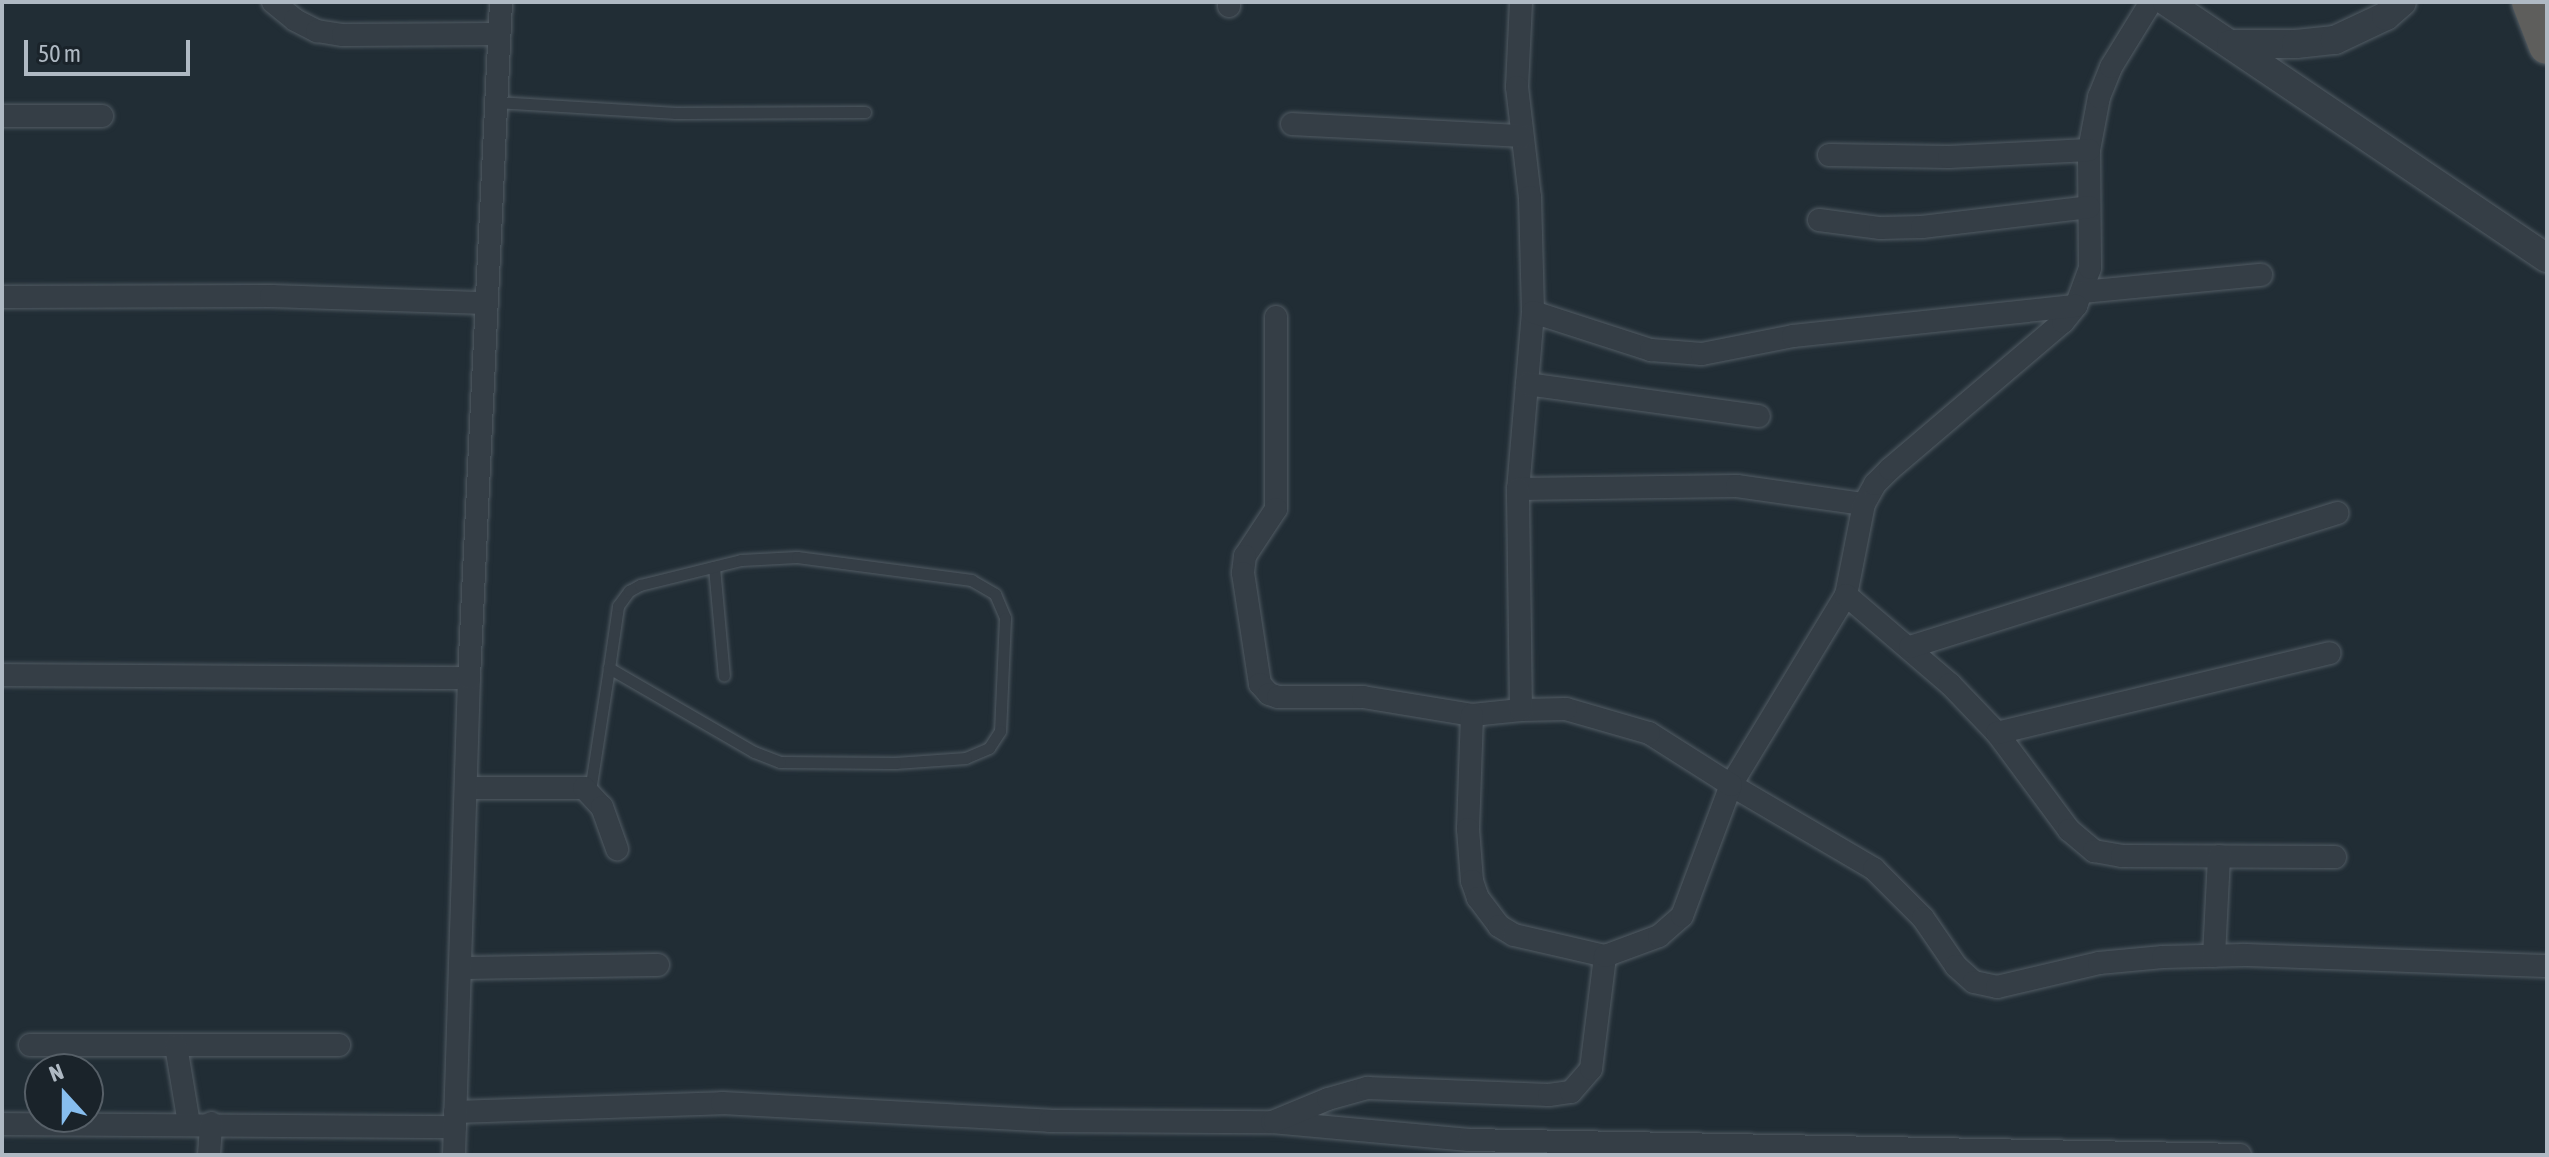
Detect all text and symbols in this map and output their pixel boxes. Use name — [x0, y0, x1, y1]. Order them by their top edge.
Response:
scale bar — [28, 24, 194, 74]
text: 50 m — [38, 40, 81, 67]
north arrow — [24, 1053, 104, 1133]
text: N — [45, 1058, 67, 1087]

